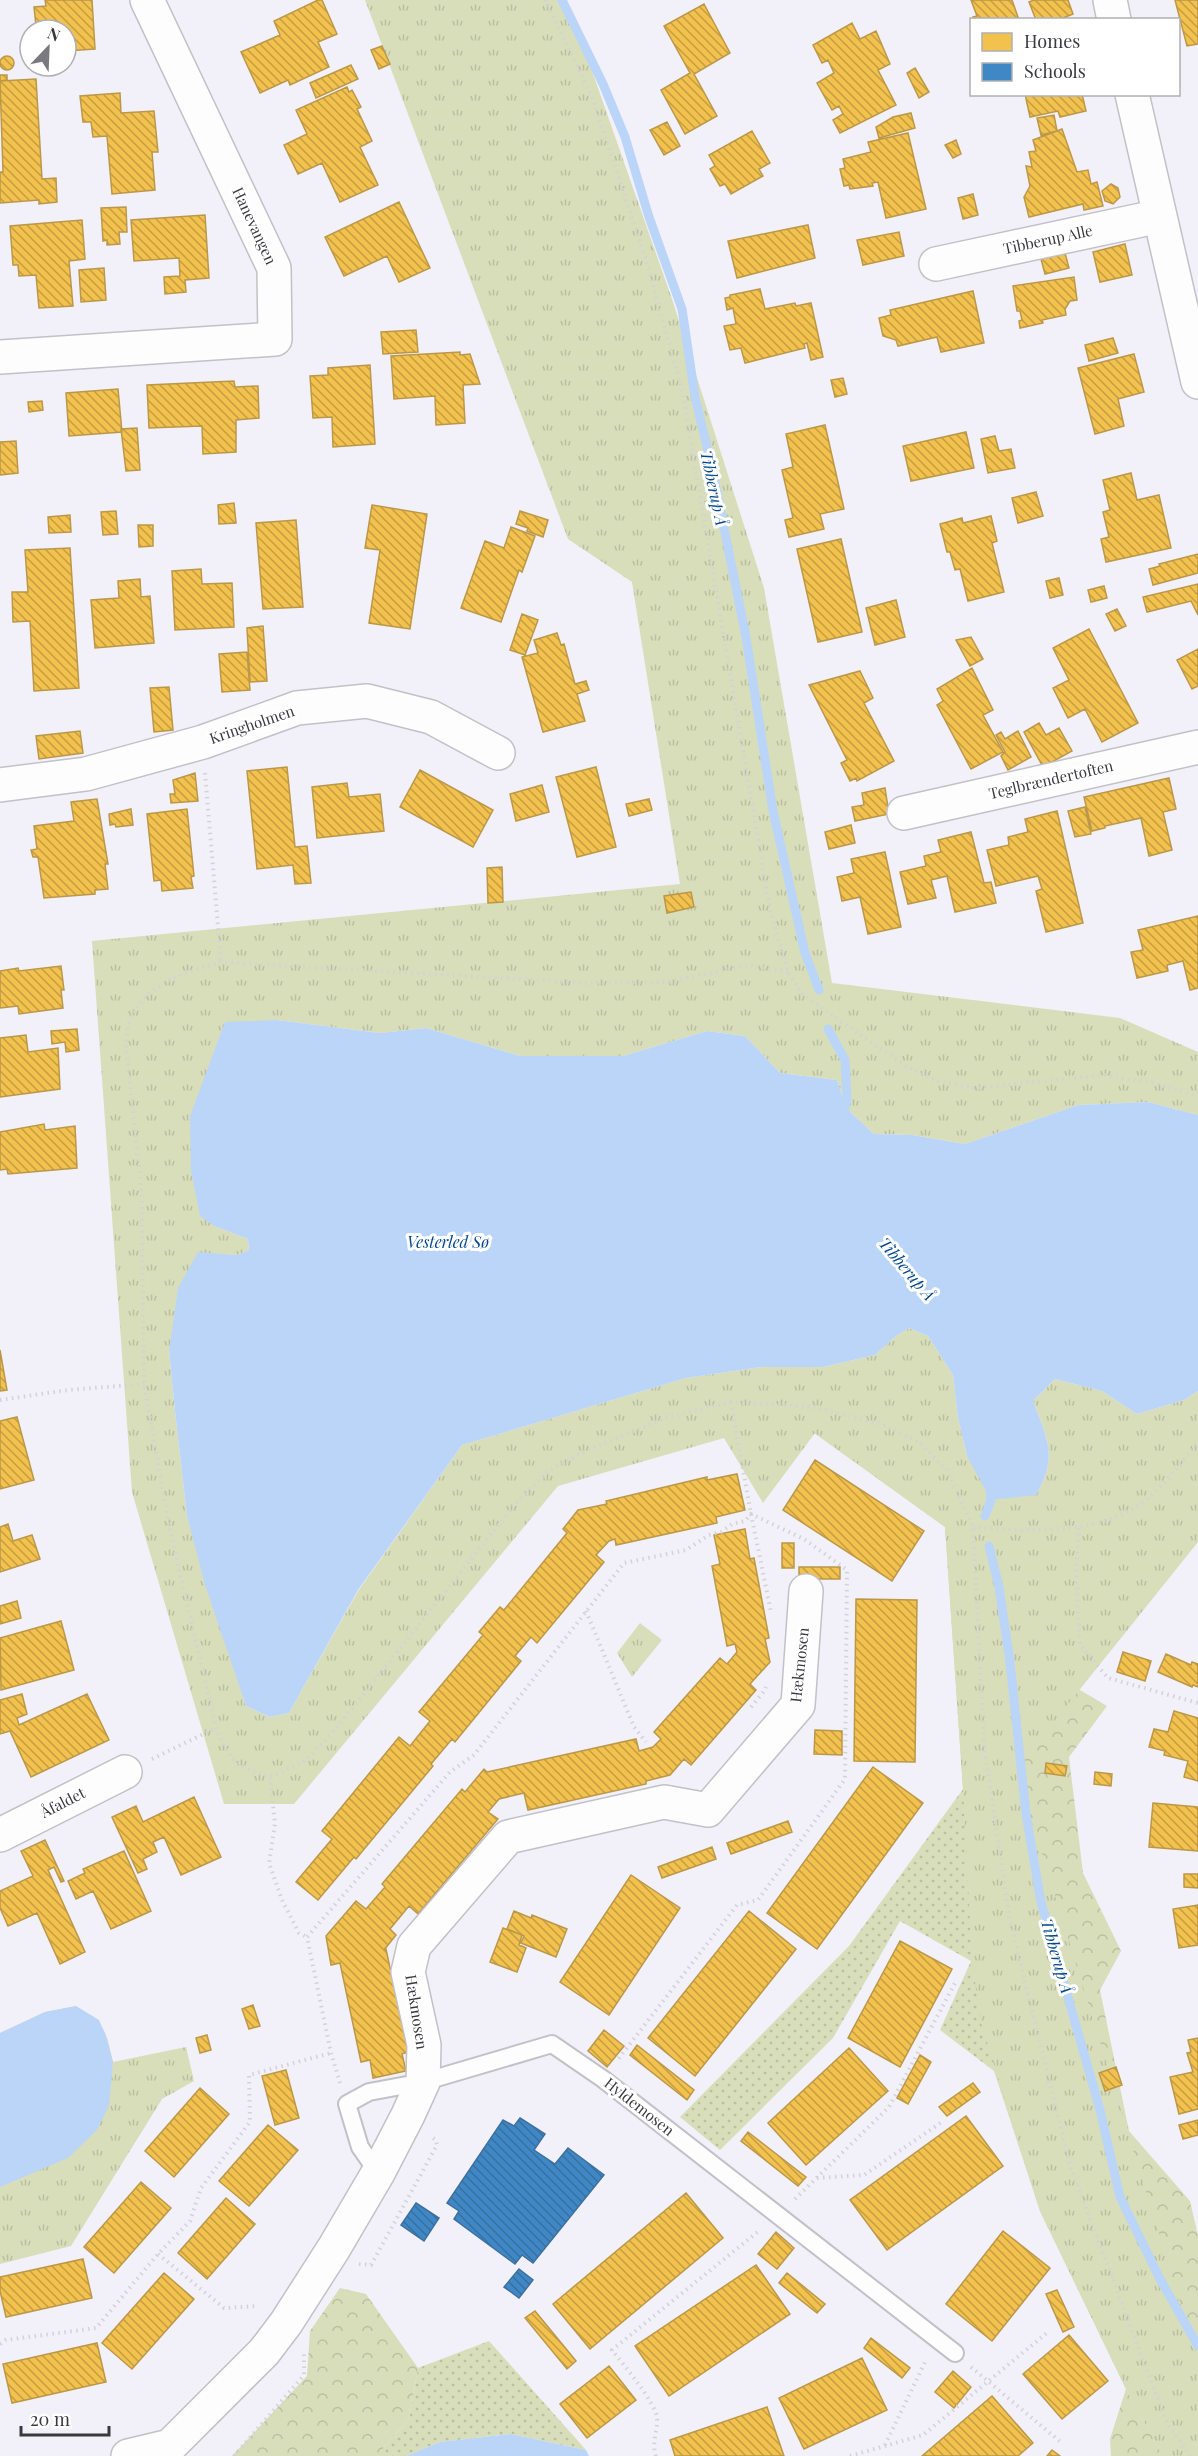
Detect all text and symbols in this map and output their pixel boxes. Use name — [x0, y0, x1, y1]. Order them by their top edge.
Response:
north arrow — [18, 18, 78, 78]
legend — [970, 18, 1180, 96]
text: N — [45, 22, 64, 46]
text: Homes — [1024, 29, 1080, 53]
text: Schools — [1024, 59, 1086, 83]
street label: Hanevangen — [228, 184, 282, 267]
street label: Tibberup Alle — [1001, 220, 1094, 258]
water label: Tibberup Å — [696, 448, 733, 528]
street label: Kringholmen — [206, 700, 297, 748]
street label: Teglbrændertoften — [987, 755, 1115, 803]
water label: Vesterled Sø — [407, 1231, 490, 1252]
water label: Tibberup Å — [875, 1233, 940, 1305]
street label: Hækmosen — [785, 1626, 813, 1703]
street label: Åfaldet — [36, 1782, 89, 1822]
water label: Tibberup Å — [1037, 1916, 1078, 1996]
street label: Hækmosen — [401, 1973, 433, 2051]
street label: Hyldemosen — [601, 2073, 679, 2140]
scale bar — [21, 2399, 110, 2437]
text: 20 m — [30, 2407, 70, 2431]

